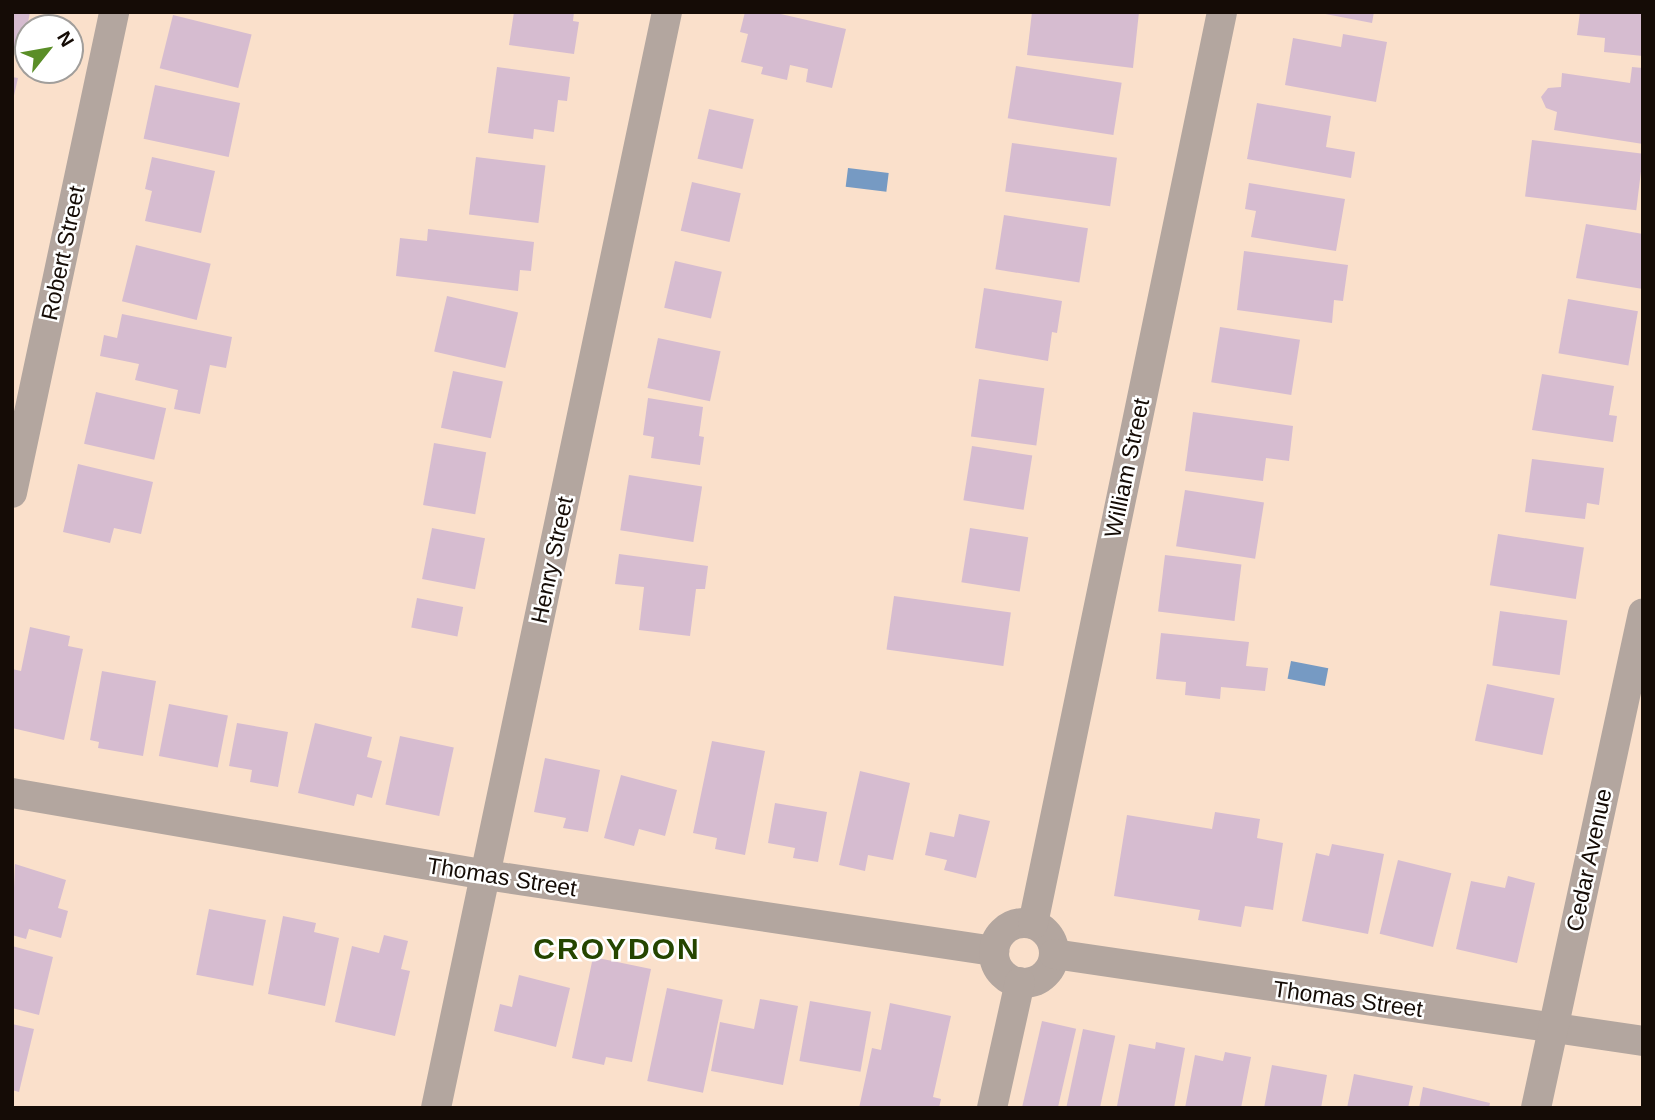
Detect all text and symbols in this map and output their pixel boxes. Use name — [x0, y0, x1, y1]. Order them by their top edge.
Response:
north arrow — [14, 14, 84, 84]
text: N — [53, 28, 78, 50]
street label: Robert Street — [35, 183, 91, 323]
street label: William Street — [1099, 396, 1155, 540]
street label: Henry Street — [525, 494, 579, 626]
street label: Cedar Avenue — [1560, 785, 1618, 935]
street label: Thomas Street — [425, 852, 579, 902]
district label: CROYDON — [534, 931, 700, 967]
street label: Thomas Street — [1271, 975, 1425, 1023]

